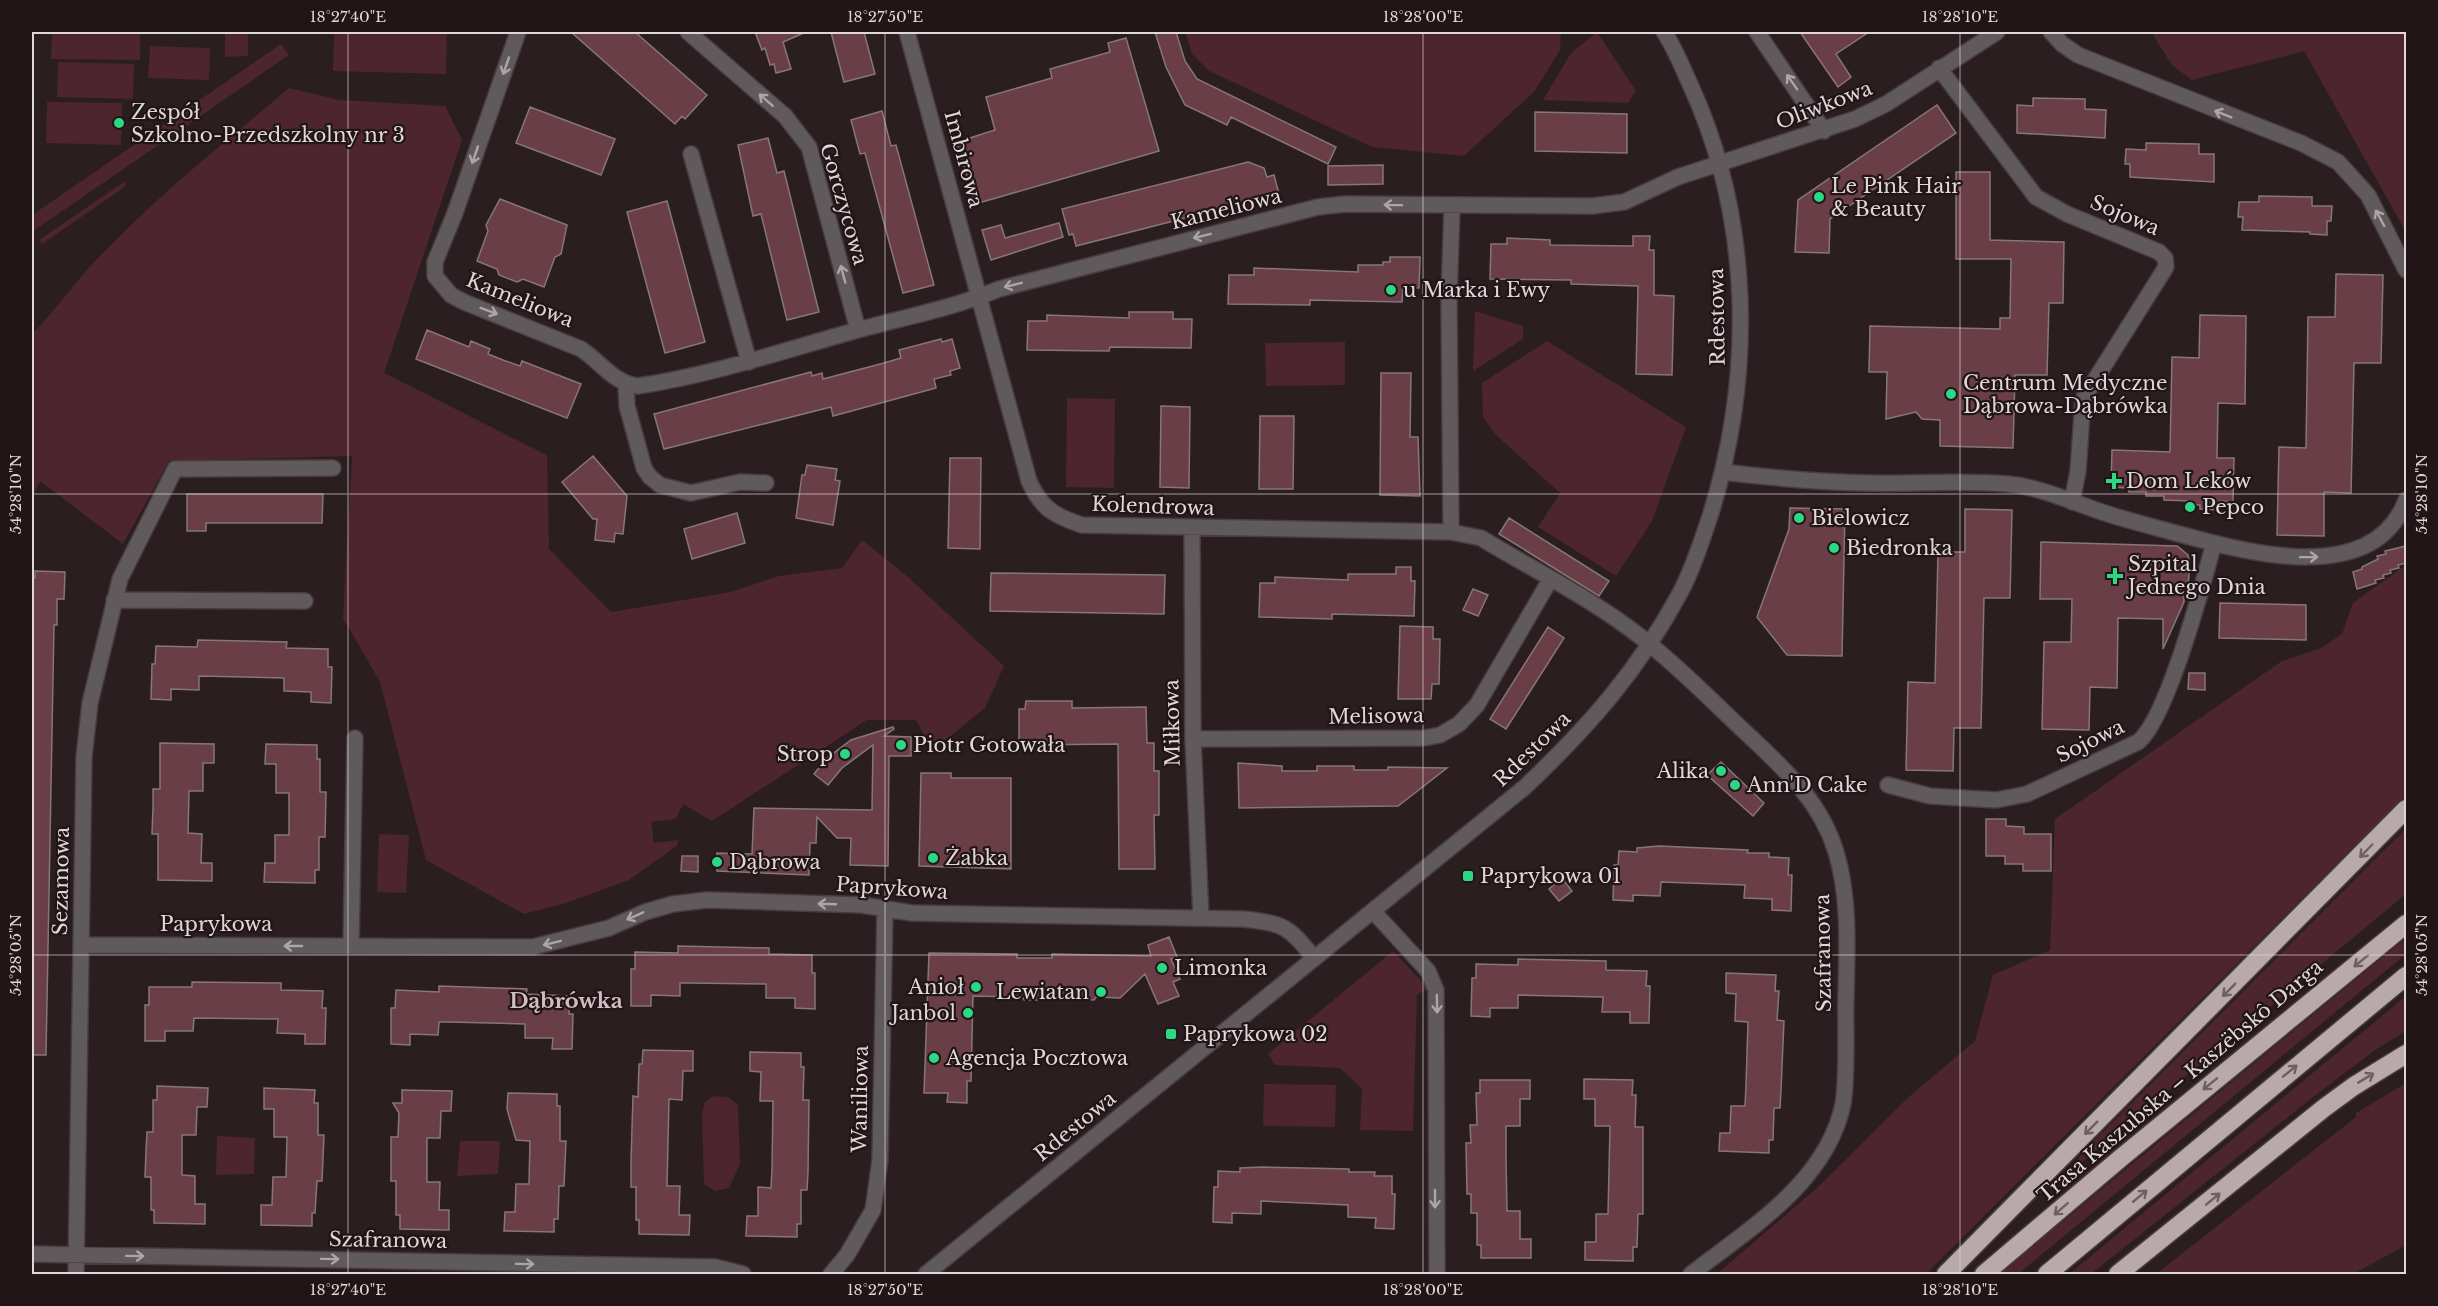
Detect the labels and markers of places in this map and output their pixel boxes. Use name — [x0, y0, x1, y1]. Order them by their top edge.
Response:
place label: Zespół Szkolno-Przedszkolny nr 3 — [131, 100, 405, 147]
marker: Zespół Szkolno-Przedszkolny nr 3 — [112, 116, 126, 130]
place label: Le Pink Hair & Beauty — [1831, 174, 1961, 221]
marker: Le Pink Hair & Beauty — [1812, 190, 1826, 204]
place label: u Marka i Ewy — [1403, 278, 1550, 302]
marker: u Marka i Ewy — [1384, 283, 1398, 297]
place label: Centrum Medyczne Dąbrowa-Dąbrówka — [1963, 371, 2169, 418]
marker: Centrum Medyczne Dąbrowa-Dąbrówka — [1944, 387, 1958, 401]
place label: Dom Leków — [2126, 469, 2251, 493]
marker: Dom Leków — [2107, 474, 2121, 488]
place label: Pepco — [2202, 495, 2264, 519]
marker: Pepco — [2183, 500, 2197, 514]
place label: Bielowicz — [1811, 506, 1910, 530]
marker: Bielowicz — [1792, 511, 1806, 525]
place label: Biedronka — [1846, 536, 1954, 560]
marker: Biedronka — [1827, 541, 1841, 555]
place label: Szpital Jednego Dnia — [2125, 552, 2267, 599]
marker: Szpital Jednego Dnia — [2106, 567, 2124, 585]
place label: Piotr Gotowała — [913, 733, 1066, 757]
marker: Piotr Gotowała — [894, 738, 908, 752]
place label: Strop — [777, 742, 833, 766]
marker: Strop — [838, 747, 852, 761]
place label: Alika — [1656, 759, 1710, 783]
marker: Alika — [1714, 764, 1728, 778]
place label: Ann'D Cake — [1746, 773, 1867, 797]
marker: Ann'D Cake — [1728, 778, 1742, 792]
place label: Żabka — [945, 845, 1009, 870]
place label: Dąbrowa — [729, 850, 822, 874]
marker: Żabka — [926, 851, 940, 865]
marker: Dąbrowa — [710, 855, 724, 869]
place label: Paprykowa 01 — [1480, 864, 1621, 888]
marker: Paprykowa 01 — [1461, 869, 1475, 883]
place label: Limonka — [1174, 956, 1268, 980]
marker: Limonka — [1155, 961, 1169, 975]
place label: Anioł — [907, 975, 964, 999]
marker: Anioł — [969, 980, 983, 994]
place label: Lewiatan — [996, 980, 1089, 1004]
marker: Lewiatan — [1094, 985, 1108, 999]
place label: Janbol — [888, 1001, 956, 1025]
marker: Janbol — [961, 1006, 975, 1020]
place label: Paprykowa 02 — [1183, 1022, 1328, 1046]
marker: Paprykowa 02 — [1164, 1027, 1178, 1041]
place label: Agencja Pocztowa — [945, 1046, 1129, 1070]
marker: Agencja Pocztowa — [927, 1051, 941, 1065]

